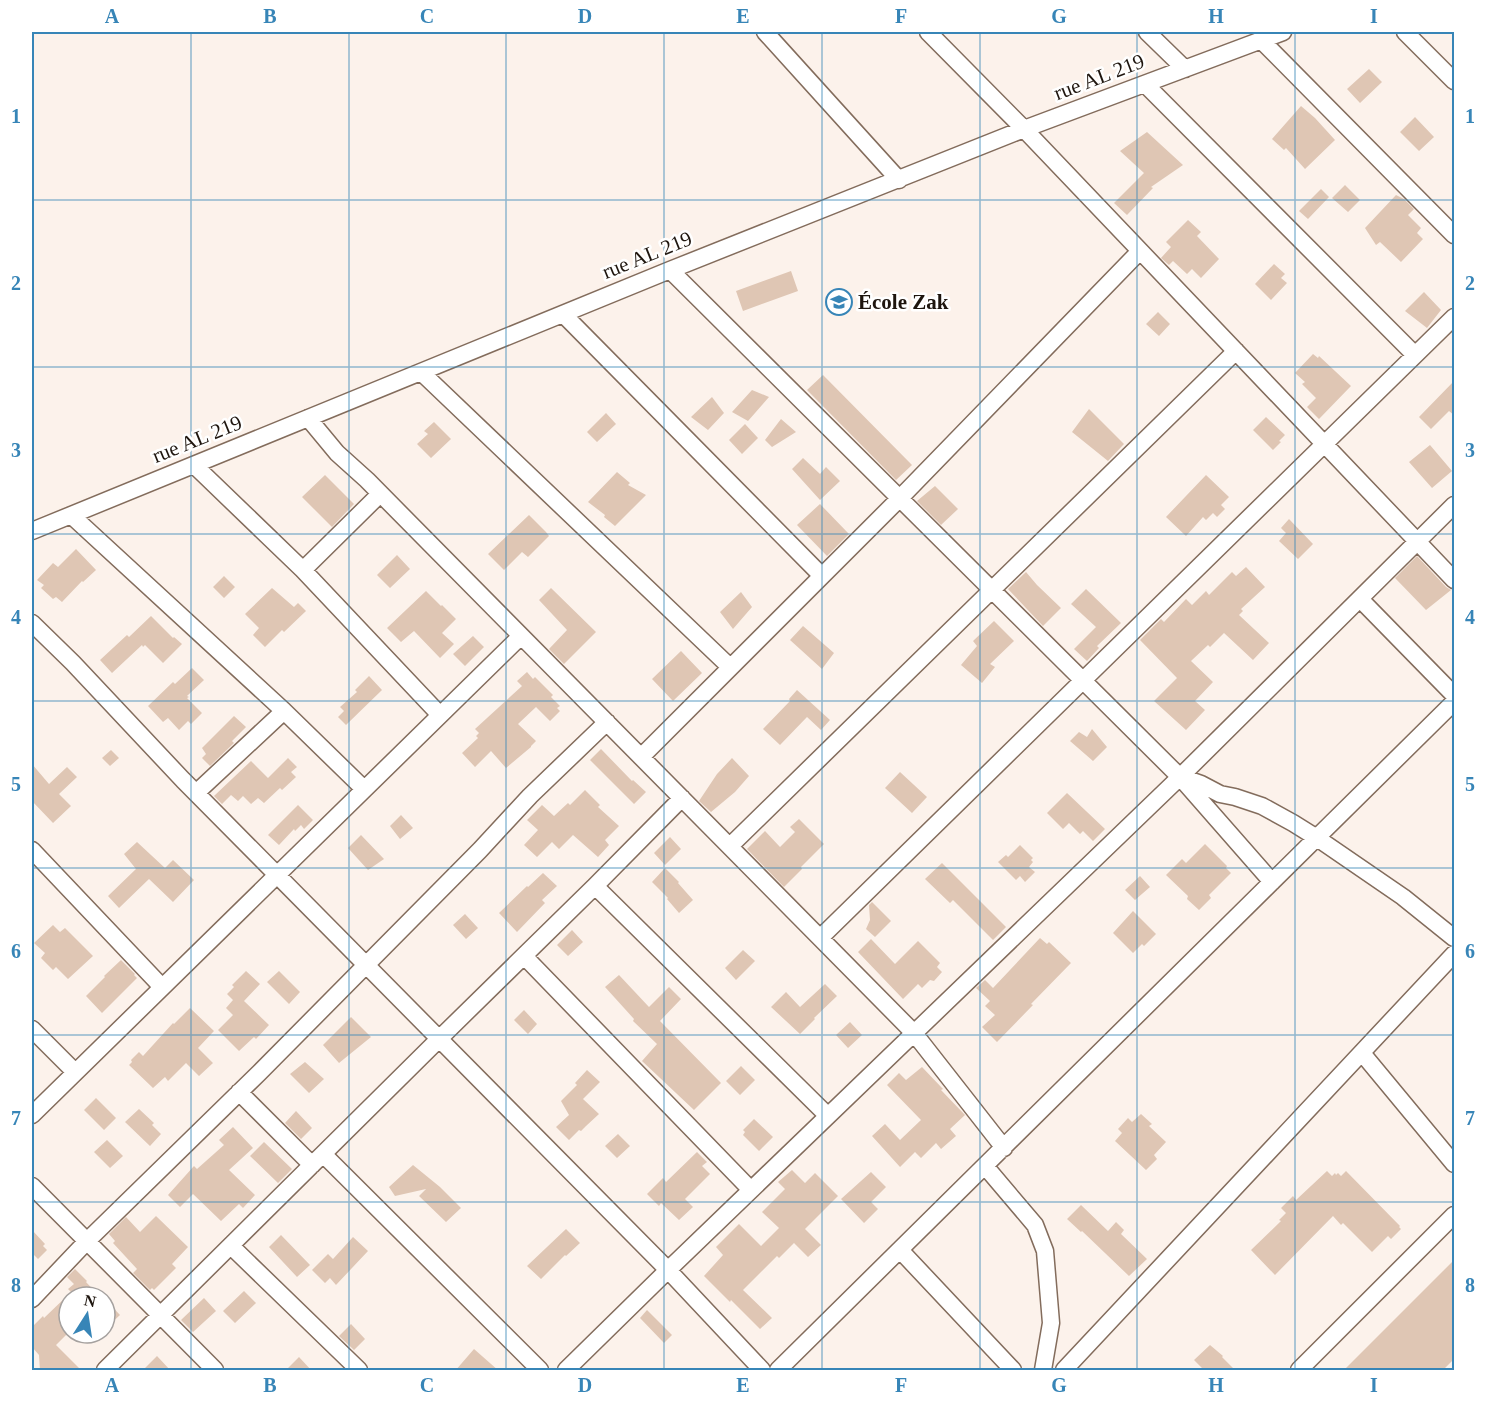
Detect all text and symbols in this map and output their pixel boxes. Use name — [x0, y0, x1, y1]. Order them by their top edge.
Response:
text: A — [105, 5, 120, 27]
text: B — [263, 5, 277, 27]
text: C — [420, 5, 434, 27]
text: D — [578, 5, 592, 27]
text: E — [736, 5, 750, 27]
text: F — [895, 5, 907, 27]
text: G — [1051, 5, 1067, 27]
text: H — [1208, 5, 1224, 27]
text: I — [1370, 5, 1378, 27]
street label: rue AL 219 — [1050, 49, 1148, 105]
text: 1 — [11, 105, 21, 127]
text: 1 — [1465, 105, 1475, 127]
street label: rue AL 219 — [599, 226, 695, 284]
text: 2 — [11, 272, 21, 294]
text: 2 — [1465, 272, 1475, 294]
school or university icon: École Zak — [824, 287, 854, 317]
place label: École Zak — [858, 290, 949, 314]
street label: rue AL 219 — [149, 410, 245, 468]
text: 3 — [11, 439, 21, 461]
text: 3 — [1465, 439, 1475, 461]
text: 4 — [11, 606, 21, 628]
text: 4 — [1465, 606, 1475, 628]
text: 5 — [11, 773, 21, 795]
text: 5 — [1465, 773, 1475, 795]
text: 6 — [11, 940, 21, 962]
text: 6 — [1465, 940, 1475, 962]
text: 7 — [11, 1107, 21, 1129]
text: 7 — [1465, 1107, 1475, 1129]
text: 8 — [11, 1274, 21, 1296]
text: 8 — [1465, 1274, 1475, 1296]
north arrow — [57, 1285, 117, 1345]
text: N — [83, 1291, 98, 1310]
text: A — [105, 1374, 120, 1396]
text: B — [263, 1374, 277, 1396]
text: C — [420, 1374, 434, 1396]
text: D — [578, 1374, 592, 1396]
text: E — [736, 1374, 750, 1396]
text: F — [895, 1374, 907, 1396]
text: G — [1051, 1374, 1067, 1396]
text: H — [1208, 1374, 1224, 1396]
text: I — [1370, 1374, 1378, 1396]

